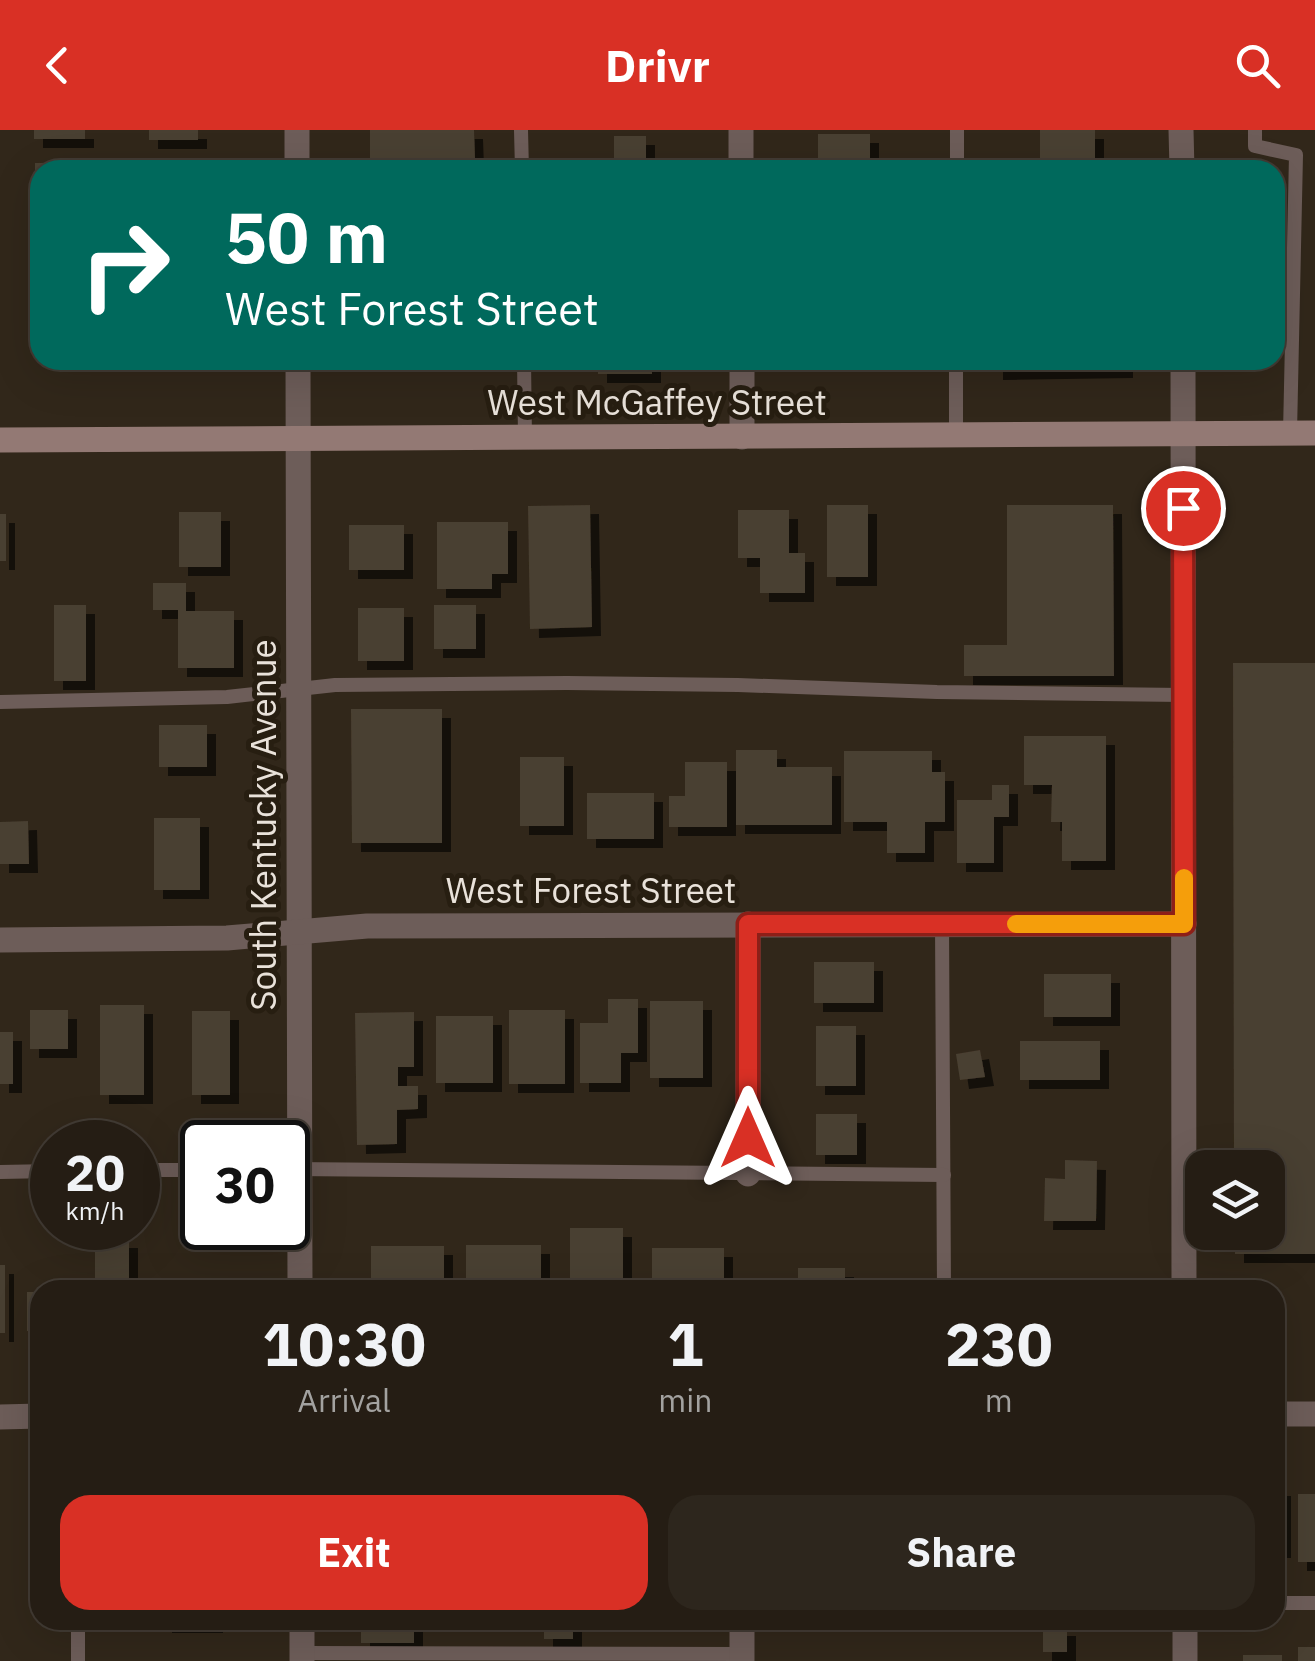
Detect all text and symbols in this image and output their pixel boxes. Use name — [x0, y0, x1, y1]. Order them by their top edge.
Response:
text: Drivr — [605, 36, 710, 94]
icon: back — [30, 38, 85, 93]
icon: search — [1230, 38, 1285, 93]
text: 50 m — [225, 191, 388, 282]
icon: right — [60, 200, 190, 330]
text: West Forest Street — [225, 279, 599, 337]
street label: West McGaffey Street — [487, 379, 827, 425]
pin — [1141, 466, 1226, 551]
icon: arrive — [1156, 481, 1211, 536]
street label: South Kentucky Avenue — [240, 639, 286, 1011]
street label: West Forest Street — [446, 867, 736, 913]
position arrow — [696, 1086, 800, 1190]
speed limit sign: 30 — [180, 1120, 310, 1250]
text: 20 — [65, 1140, 125, 1205]
map controls — [1185, 1150, 1285, 1250]
button: layers — [1185, 1150, 1285, 1250]
text: km/h — [66, 1194, 124, 1227]
text: 10:30 — [262, 1304, 426, 1383]
text: 1 — [667, 1304, 703, 1383]
text: 230 — [945, 1304, 1053, 1383]
text: Arrival — [298, 1379, 391, 1421]
text: min — [658, 1379, 712, 1421]
text: m — [985, 1379, 1013, 1421]
button: Exit — [60, 1495, 648, 1610]
button: Share — [668, 1495, 1255, 1610]

